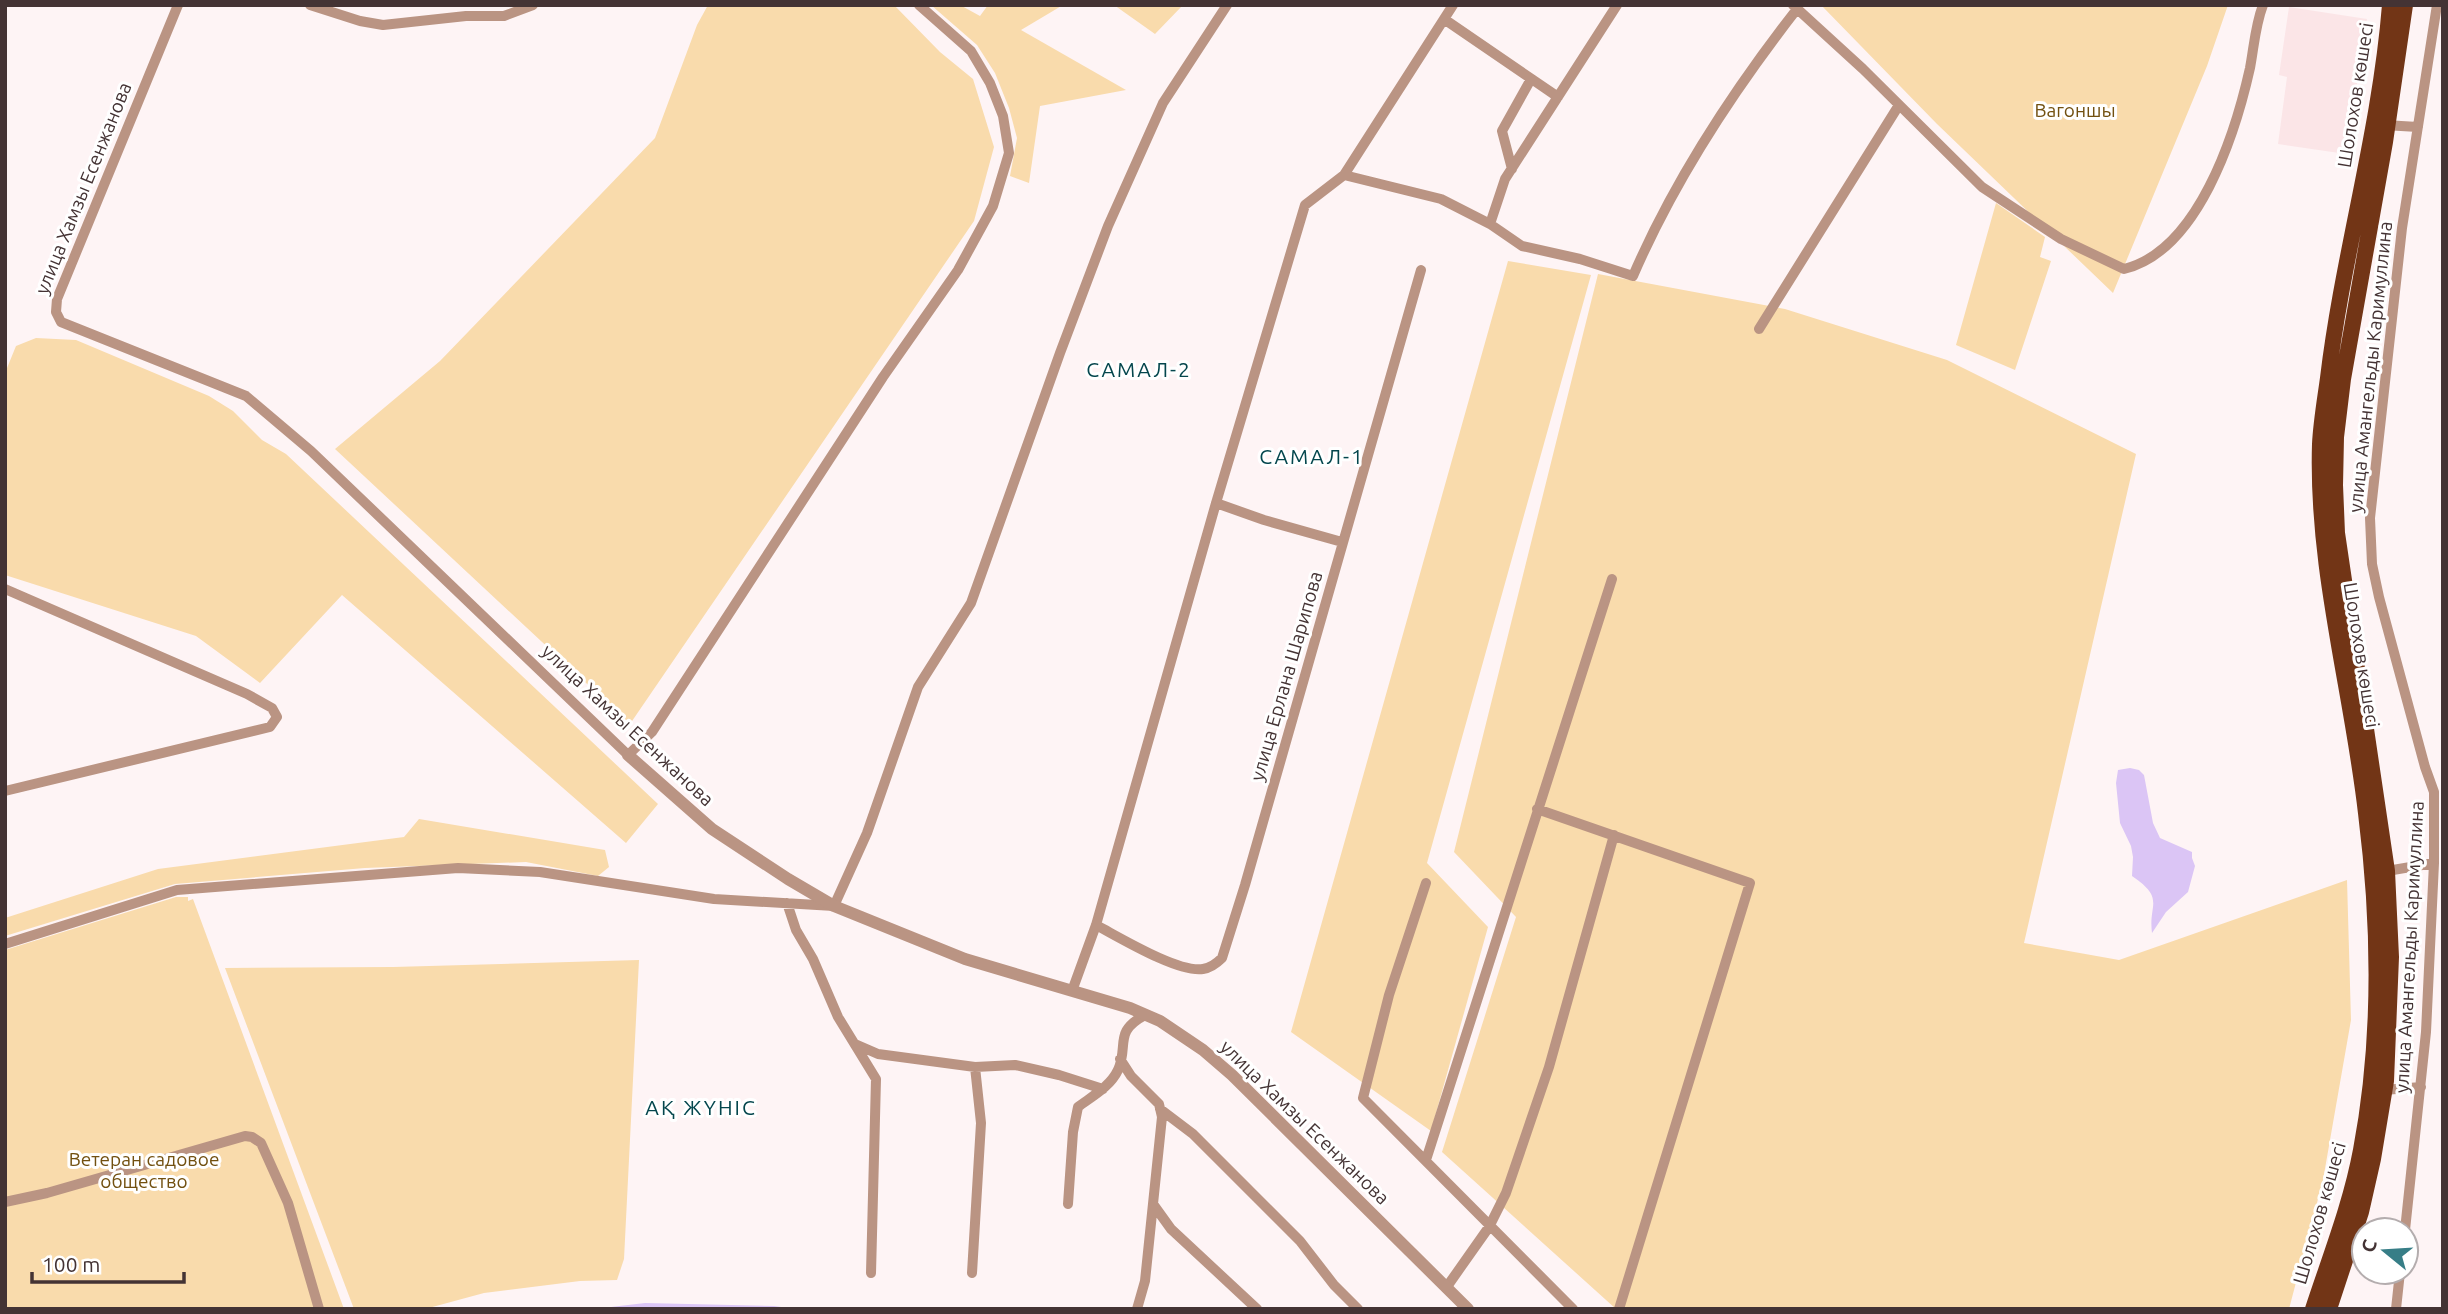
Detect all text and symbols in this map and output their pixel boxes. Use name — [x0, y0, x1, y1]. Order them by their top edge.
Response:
street label: Шолохов көшесі — [2333, 21, 2377, 169]
street label: улица Хамзы Есенжанова — [30, 79, 136, 297]
park label: Вагоншы — [2034, 99, 2116, 121]
street label: улица Амангельды Каримуллина — [2344, 220, 2396, 514]
district label: САМАЛ-2 — [1086, 357, 1192, 381]
district label: САМАЛ-1 — [1259, 444, 1365, 468]
street label: улица Ерлана Шарипова — [1246, 569, 1326, 783]
street label: Шолохов көшесі — [2340, 581, 2384, 729]
street label: улица Хамзы Есенжанова — [538, 640, 718, 810]
street label: улица Амангельды Каримуллина — [2390, 800, 2428, 1094]
street label: улица Хамзы Есенжанова — [1216, 1035, 1394, 1209]
district label: АҚ ЖҮНІС — [645, 1095, 757, 1119]
street label: Шолохов көшесі — [2288, 1139, 2350, 1287]
park label: Ветеран садовое общество — [69, 1148, 219, 1192]
north arrow — [2350, 1216, 2420, 1286]
text: С — [2356, 1237, 2381, 1255]
scale bar — [32, 1240, 184, 1284]
text: 100 m — [42, 1252, 100, 1276]

